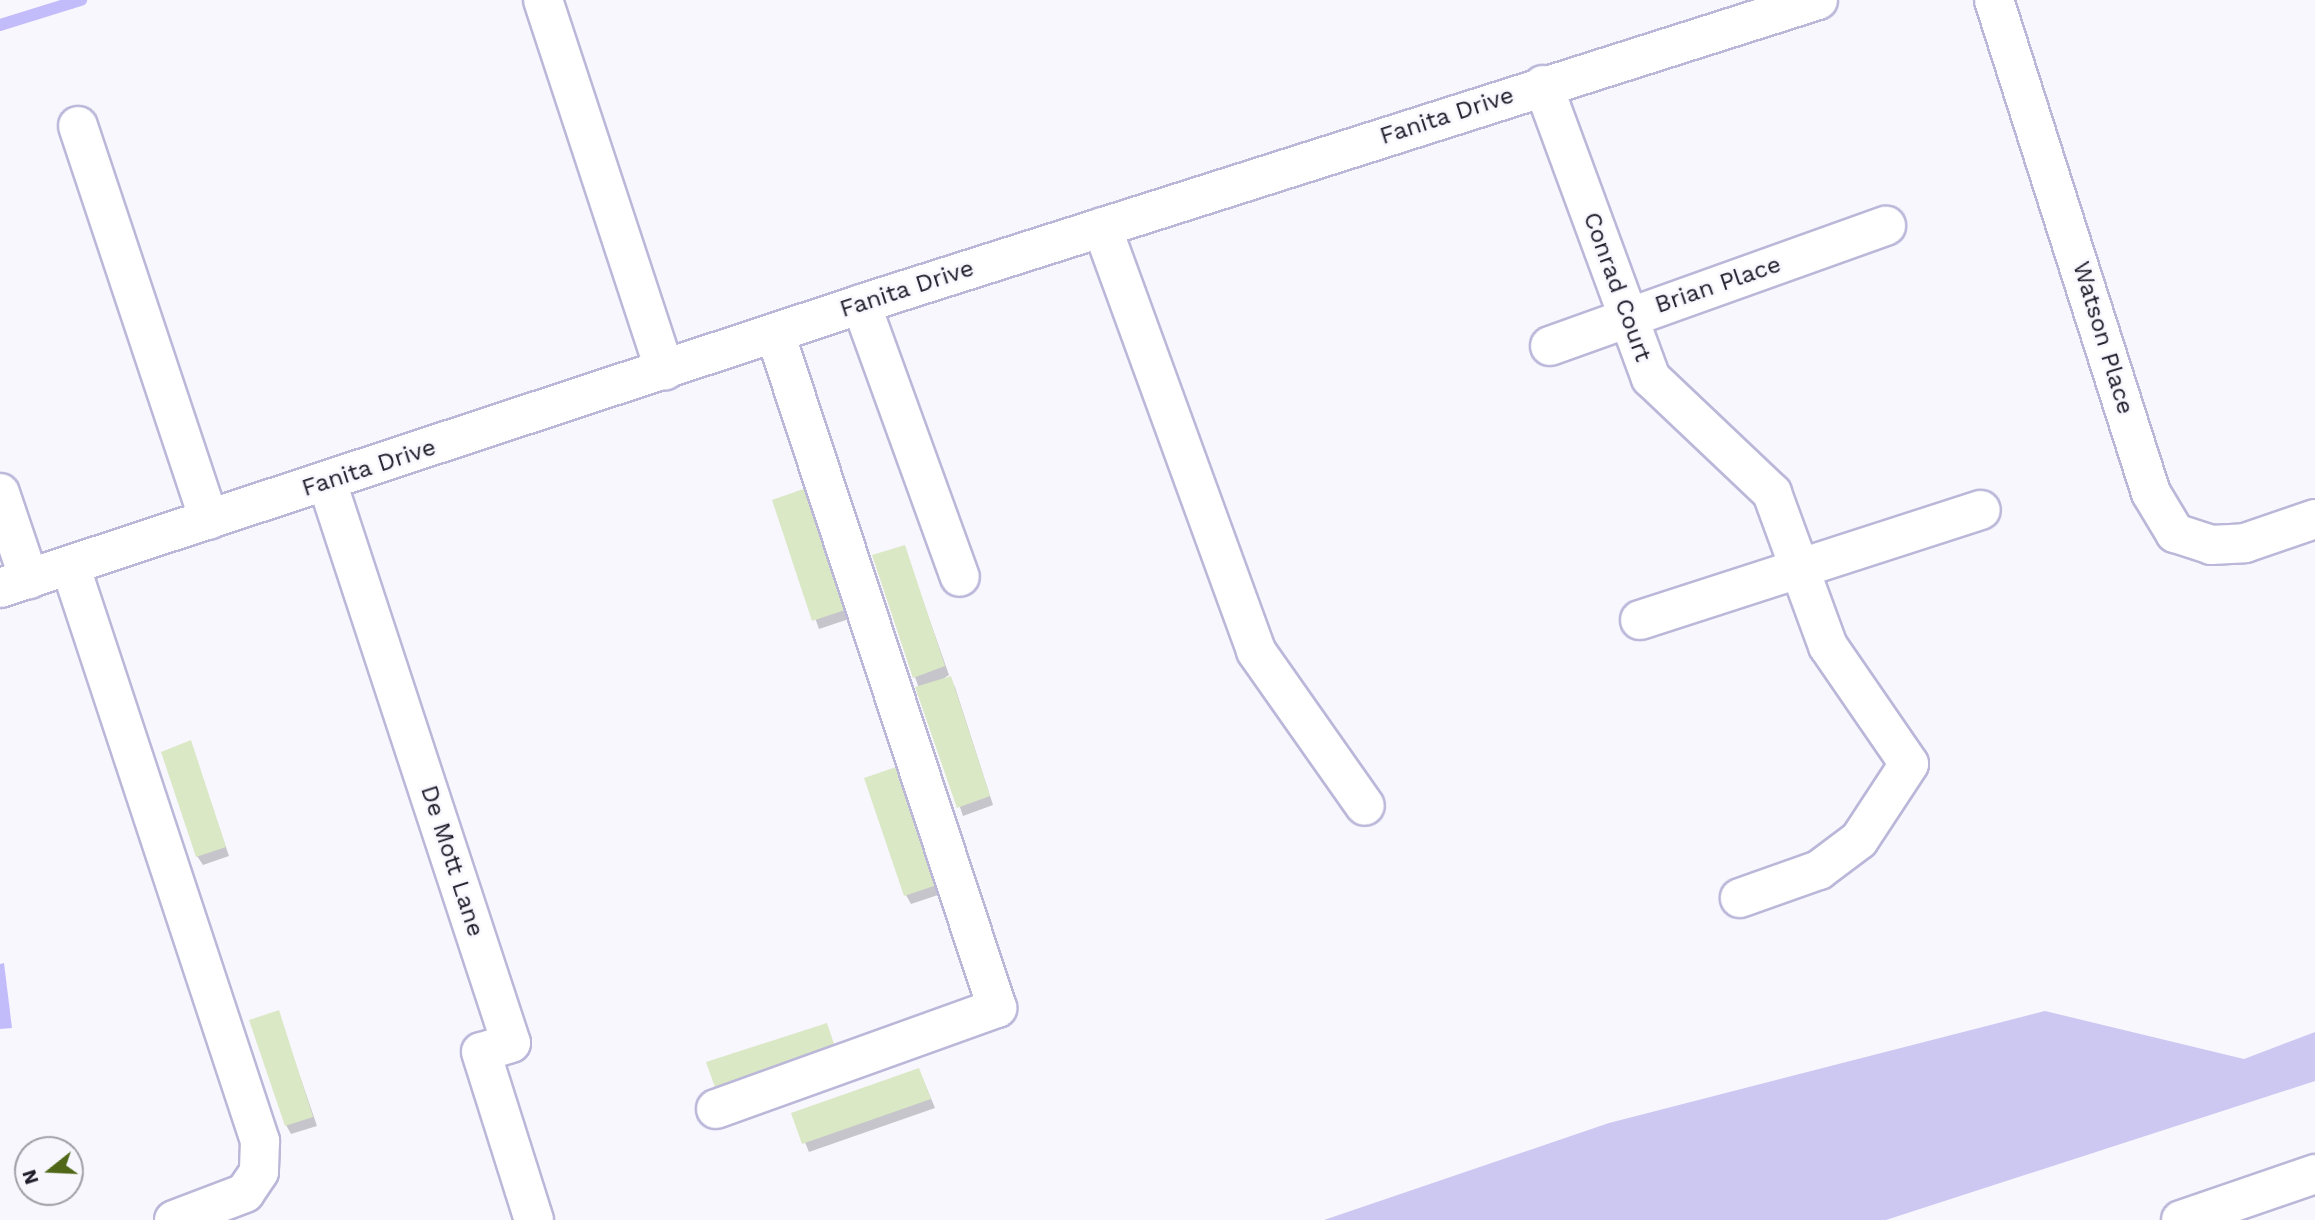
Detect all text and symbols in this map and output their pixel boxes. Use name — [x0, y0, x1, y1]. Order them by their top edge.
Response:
street label: Fanita Drive — [1376, 81, 1518, 151]
street label: Conrad Court — [1577, 208, 1657, 366]
street label: Brian Place — [1651, 250, 1785, 320]
street label: Fanita Drive — [836, 254, 978, 324]
street label: Watson Place — [2066, 258, 2140, 418]
street label: Fanita Drive — [298, 433, 440, 503]
street label: De Mott Lane — [414, 782, 490, 940]
north arrow — [14, 1136, 84, 1206]
text: N — [17, 1167, 44, 1187]

